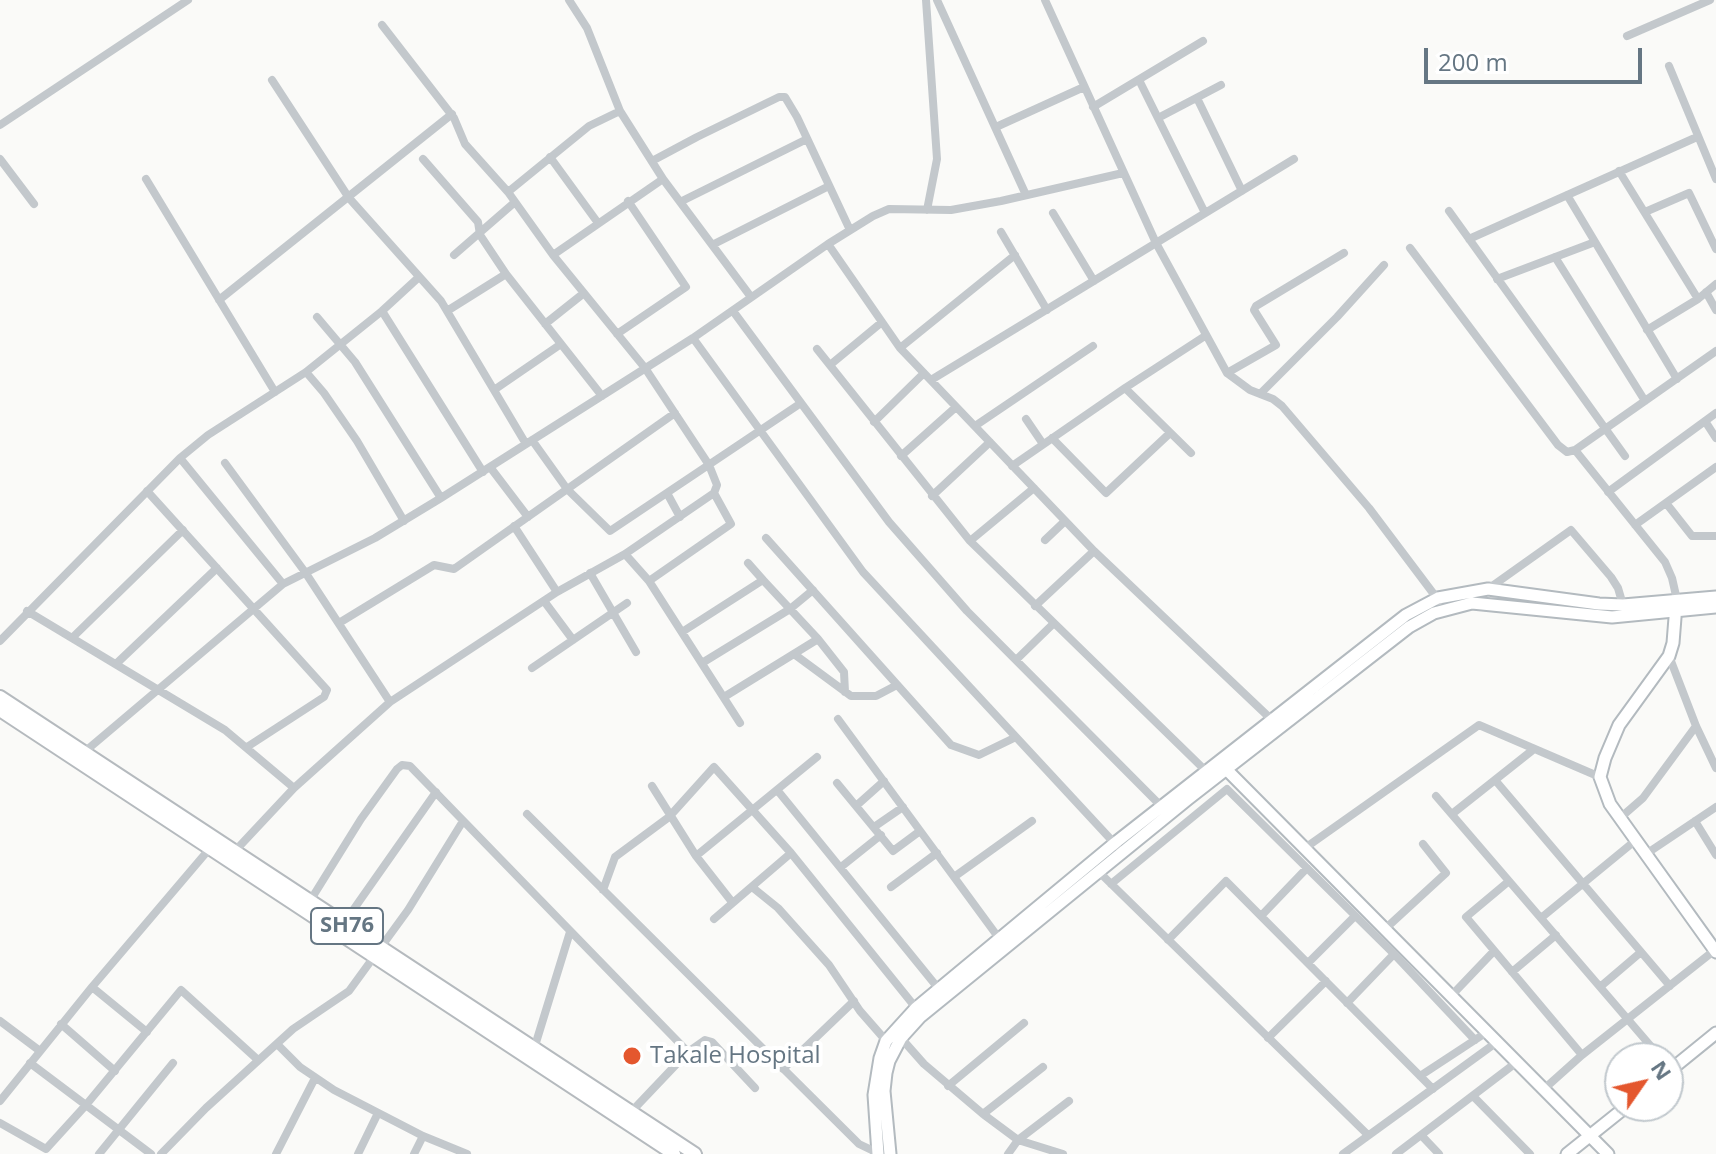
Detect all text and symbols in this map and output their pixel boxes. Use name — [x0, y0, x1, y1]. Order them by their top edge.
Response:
scale bar — [1428, 32, 1646, 82]
text: 200 m — [1438, 45, 1508, 78]
road number: SH76 — [311, 908, 383, 944]
place label: Takale Hospital — [650, 1042, 821, 1070]
north arrow — [1604, 1042, 1684, 1122]
marker: Takale Hospital — [621, 1045, 643, 1067]
text: N — [1645, 1054, 1680, 1085]

